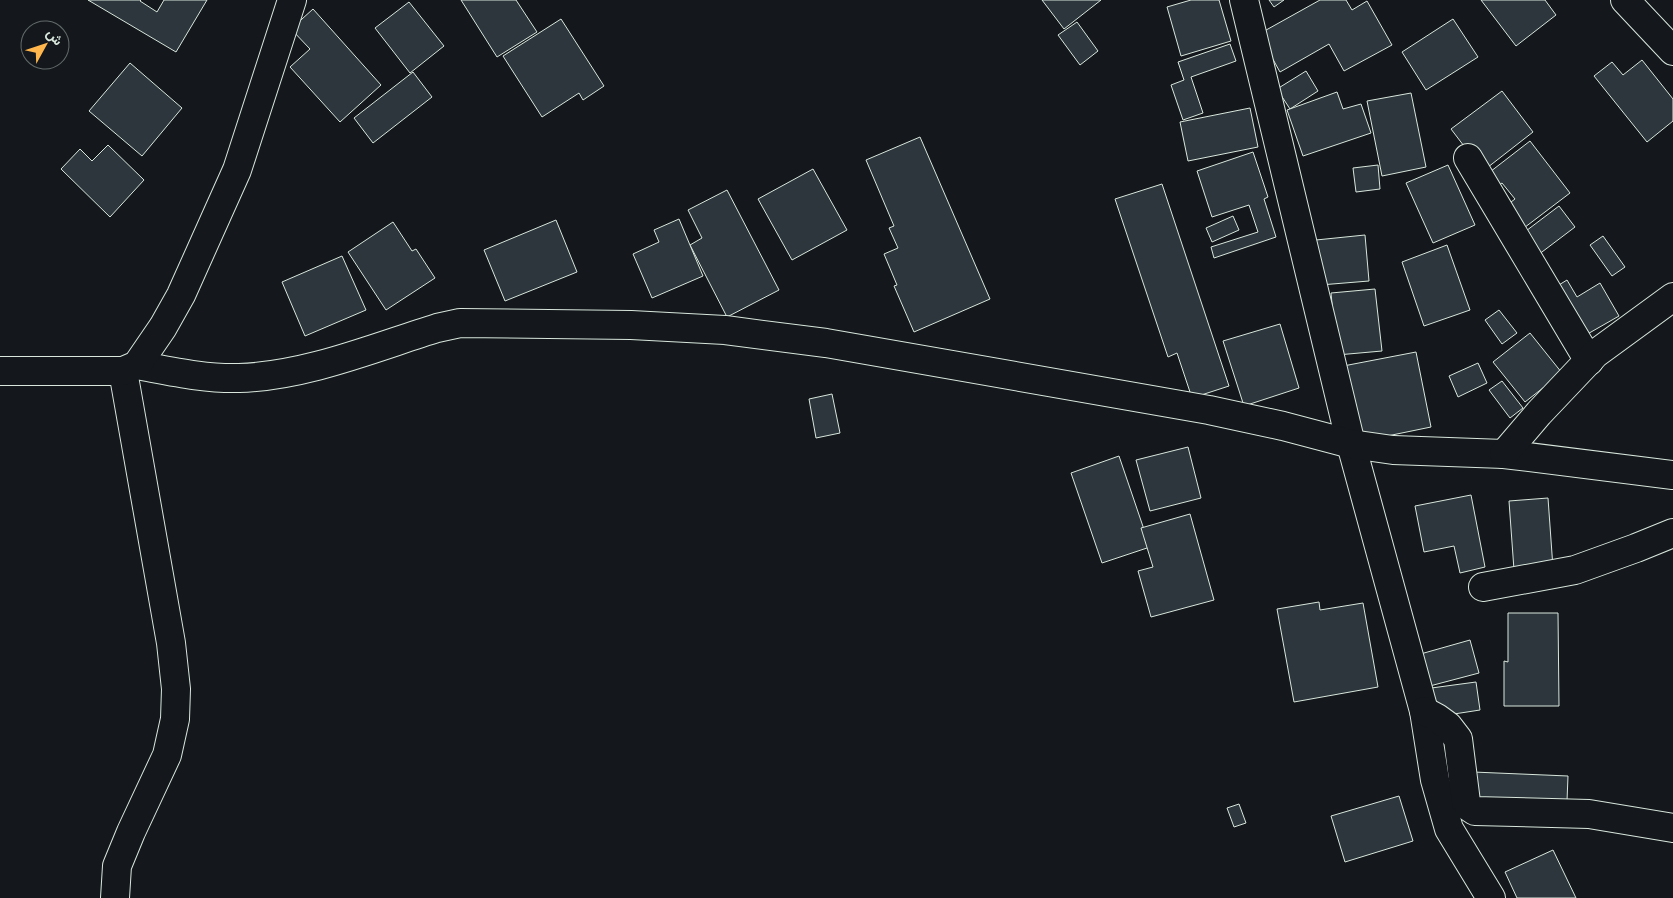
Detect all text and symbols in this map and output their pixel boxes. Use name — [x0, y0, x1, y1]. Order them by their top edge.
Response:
north arrow — [20, 20, 70, 70]
text: ش — [43, 24, 67, 49]

